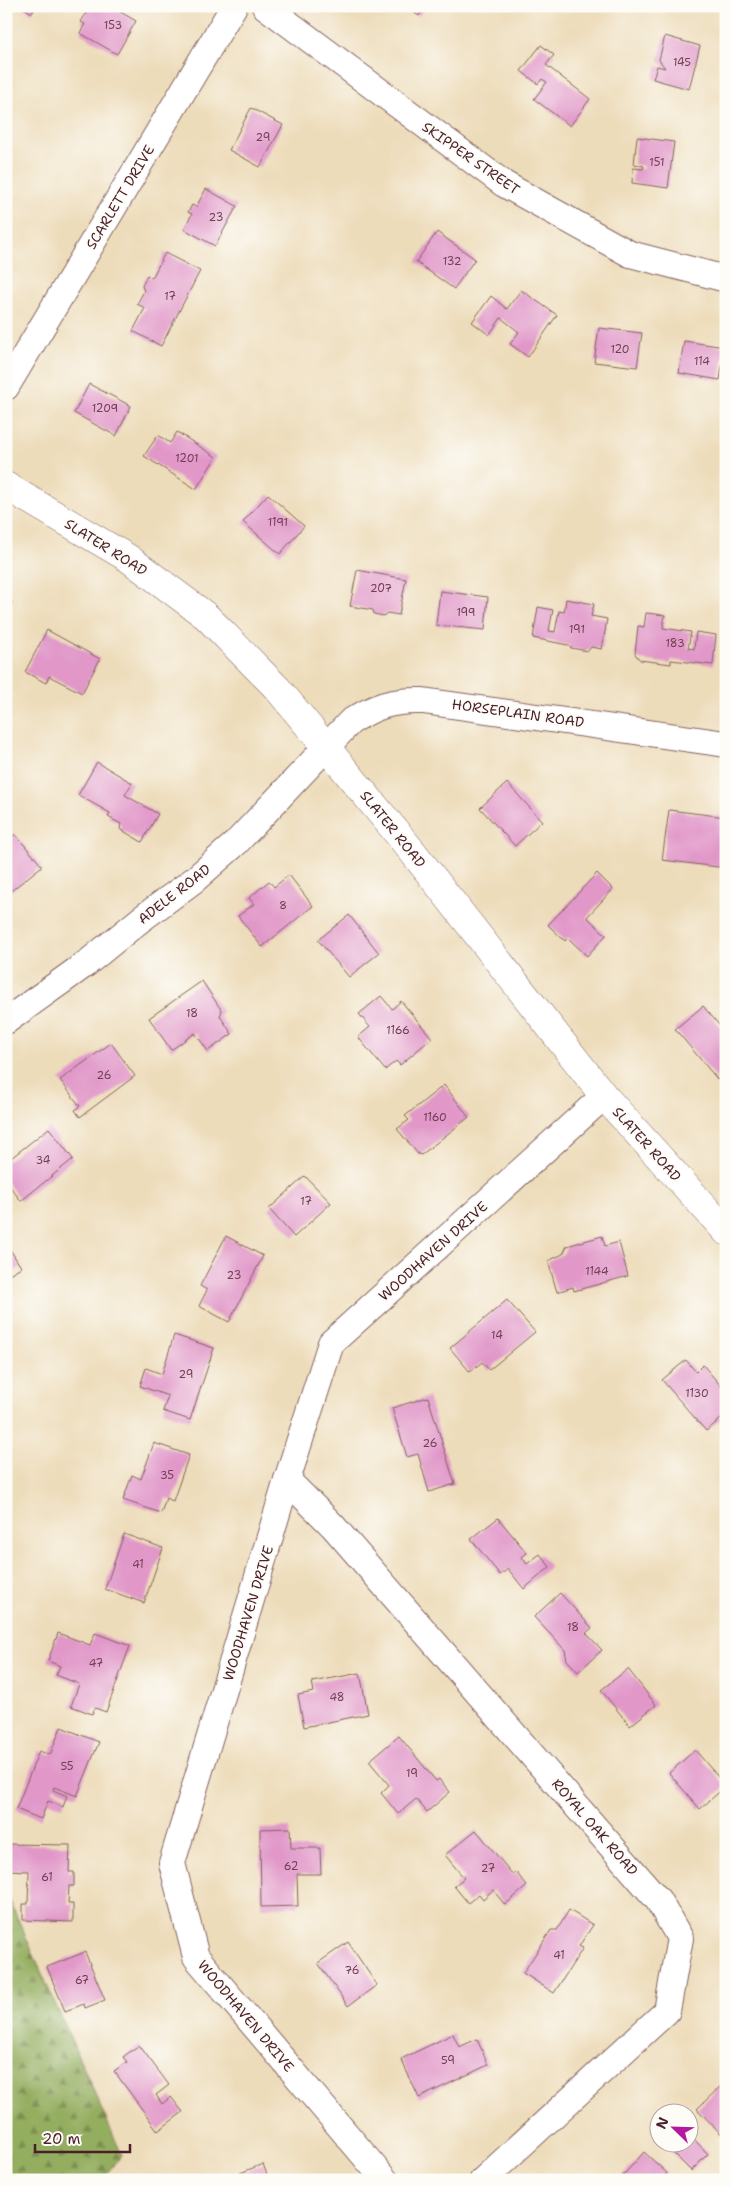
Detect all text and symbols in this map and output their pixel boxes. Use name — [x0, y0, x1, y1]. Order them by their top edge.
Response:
house number: 153 — [104, 18, 122, 33]
house number: 145 — [673, 55, 691, 70]
street label: SKIPPER STREET — [419, 118, 524, 199]
house number: 29 — [256, 130, 270, 145]
street label: SCARLETT DRIVE — [82, 141, 158, 252]
house number: 151 — [649, 155, 665, 170]
house number: 23 — [209, 210, 223, 225]
house number: 132 — [443, 254, 461, 269]
house number: 17 — [164, 289, 176, 304]
house number: 120 — [610, 342, 630, 357]
house number: 114 — [694, 354, 710, 369]
house number: 1209 — [92, 401, 118, 416]
house number: 1201 — [175, 451, 199, 466]
street label: SLATER ROAD — [61, 514, 151, 580]
house number: 1191 — [268, 515, 288, 530]
house number: 207 — [370, 581, 392, 596]
house number: 199 — [456, 605, 476, 620]
house number: 191 — [569, 622, 585, 637]
house number: 183 — [665, 636, 685, 651]
street label: HORSEPLAIN ROAD — [451, 695, 585, 731]
street label: SLATER ROAD — [356, 787, 430, 871]
street label: ADELE ROAD — [134, 860, 214, 928]
house number: 8 — [279, 898, 287, 913]
house number: 18 — [186, 1006, 198, 1021]
house number: 1166 — [386, 1023, 410, 1038]
house number: 26 — [97, 1068, 111, 1083]
street label: SLATER ROAD — [609, 1103, 685, 1185]
house number: 1160 — [423, 1110, 447, 1125]
house number: 34 — [36, 1153, 51, 1168]
house number: 17 — [300, 1194, 312, 1209]
street label: WOODHAVEN DRIVE — [375, 1197, 491, 1305]
house number: 1144 — [585, 1264, 609, 1279]
house number: 23 — [227, 1268, 241, 1283]
house number: 14 — [491, 1328, 503, 1343]
house number: 29 — [179, 1367, 193, 1382]
house number: 1130 — [685, 1386, 709, 1401]
house number: 26 — [423, 1436, 437, 1451]
house number: 35 — [160, 1468, 174, 1483]
street label: WOODHAVEN DRIVE — [219, 1543, 277, 1683]
house number: 41 — [132, 1557, 144, 1572]
house number: 18 — [567, 1620, 579, 1635]
house number: 47 — [89, 1656, 104, 1671]
house number: 48 — [329, 1690, 345, 1705]
house number: 55 — [60, 1759, 74, 1774]
house number: 19 — [406, 1766, 418, 1781]
street label: ROYAL OAK ROAD — [548, 1775, 642, 1879]
house number: 62 — [284, 1859, 298, 1874]
house number: 27 — [481, 1861, 496, 1876]
house number: 61 — [41, 1870, 53, 1885]
house number: 41 — [553, 1948, 565, 1963]
street label: WOODHAVEN DRIVE — [194, 1956, 298, 2076]
house number: 76 — [345, 1963, 359, 1978]
house number: 67 — [75, 1973, 89, 1988]
house number: 59 — [441, 2053, 455, 2068]
north arrow — [650, 2104, 700, 2154]
text: N — [652, 2114, 672, 2132]
scale bar — [35, 2121, 130, 2153]
text: 20 m — [42, 2129, 81, 2149]

